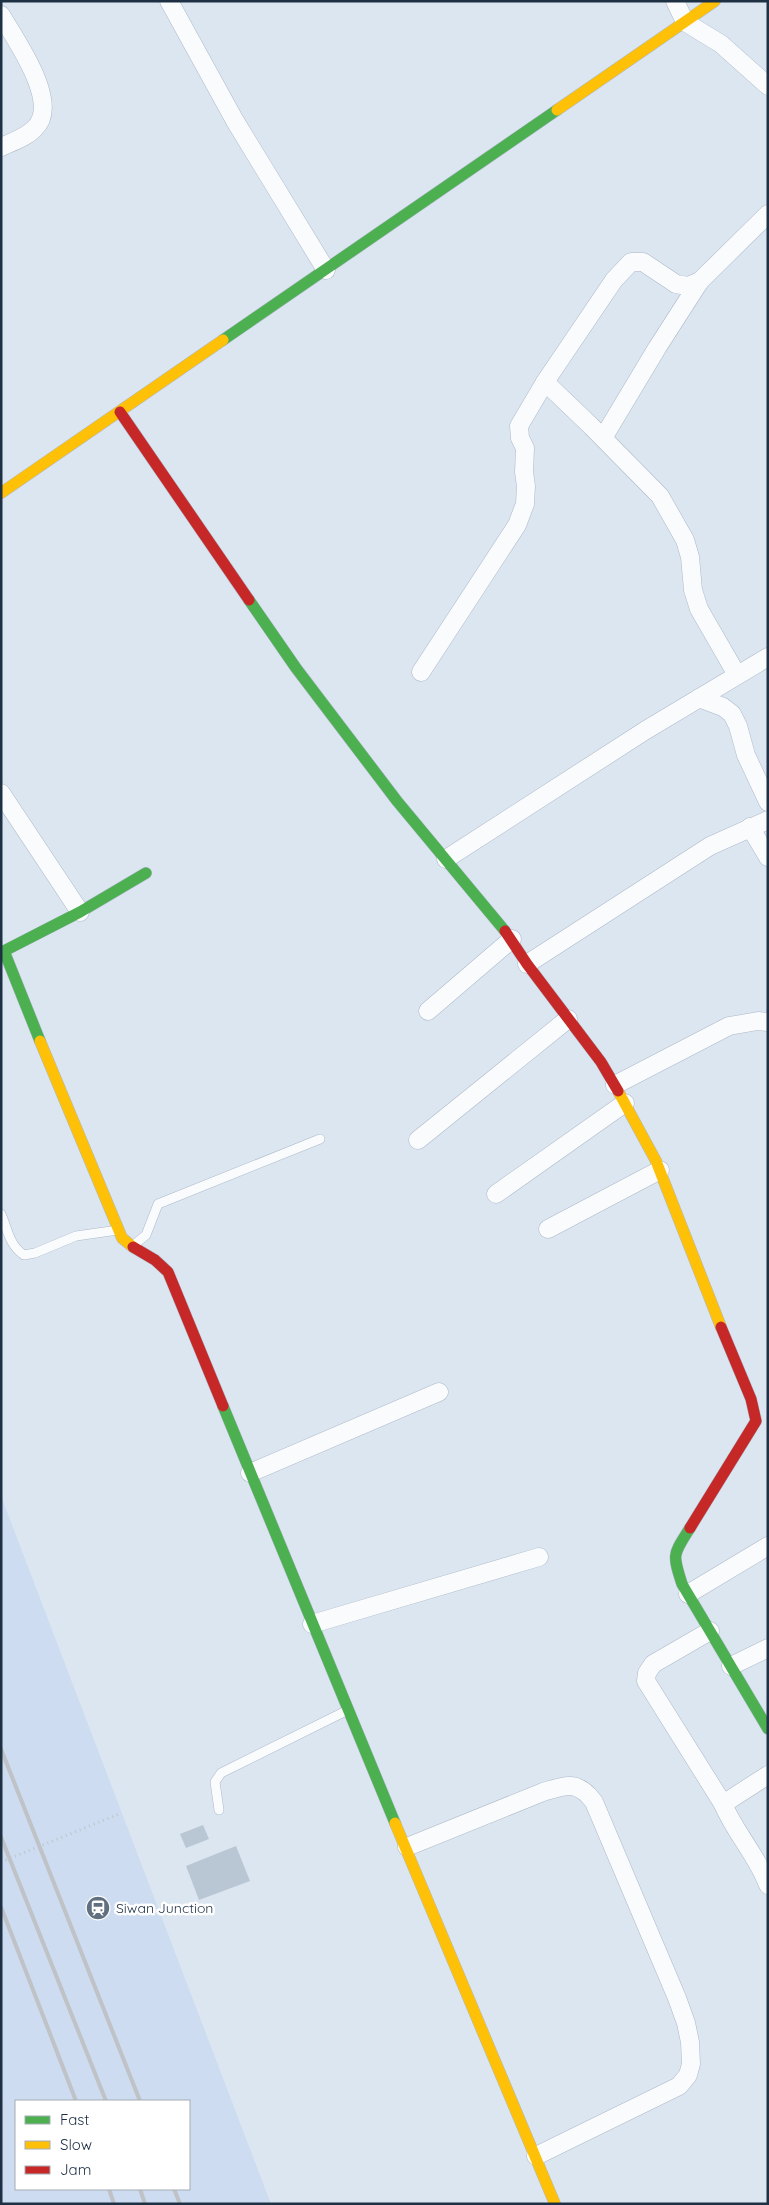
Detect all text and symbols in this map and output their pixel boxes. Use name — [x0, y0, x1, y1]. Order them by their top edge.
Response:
station icon: Siwan Junction — [85, 1895, 111, 1921]
place label: Siwan Junction — [116, 1899, 213, 1917]
legend — [15, 2100, 190, 2190]
text: Fast — [60, 2110, 89, 2129]
text: Slow — [60, 2135, 92, 2154]
text: Jam — [60, 2160, 91, 2179]

